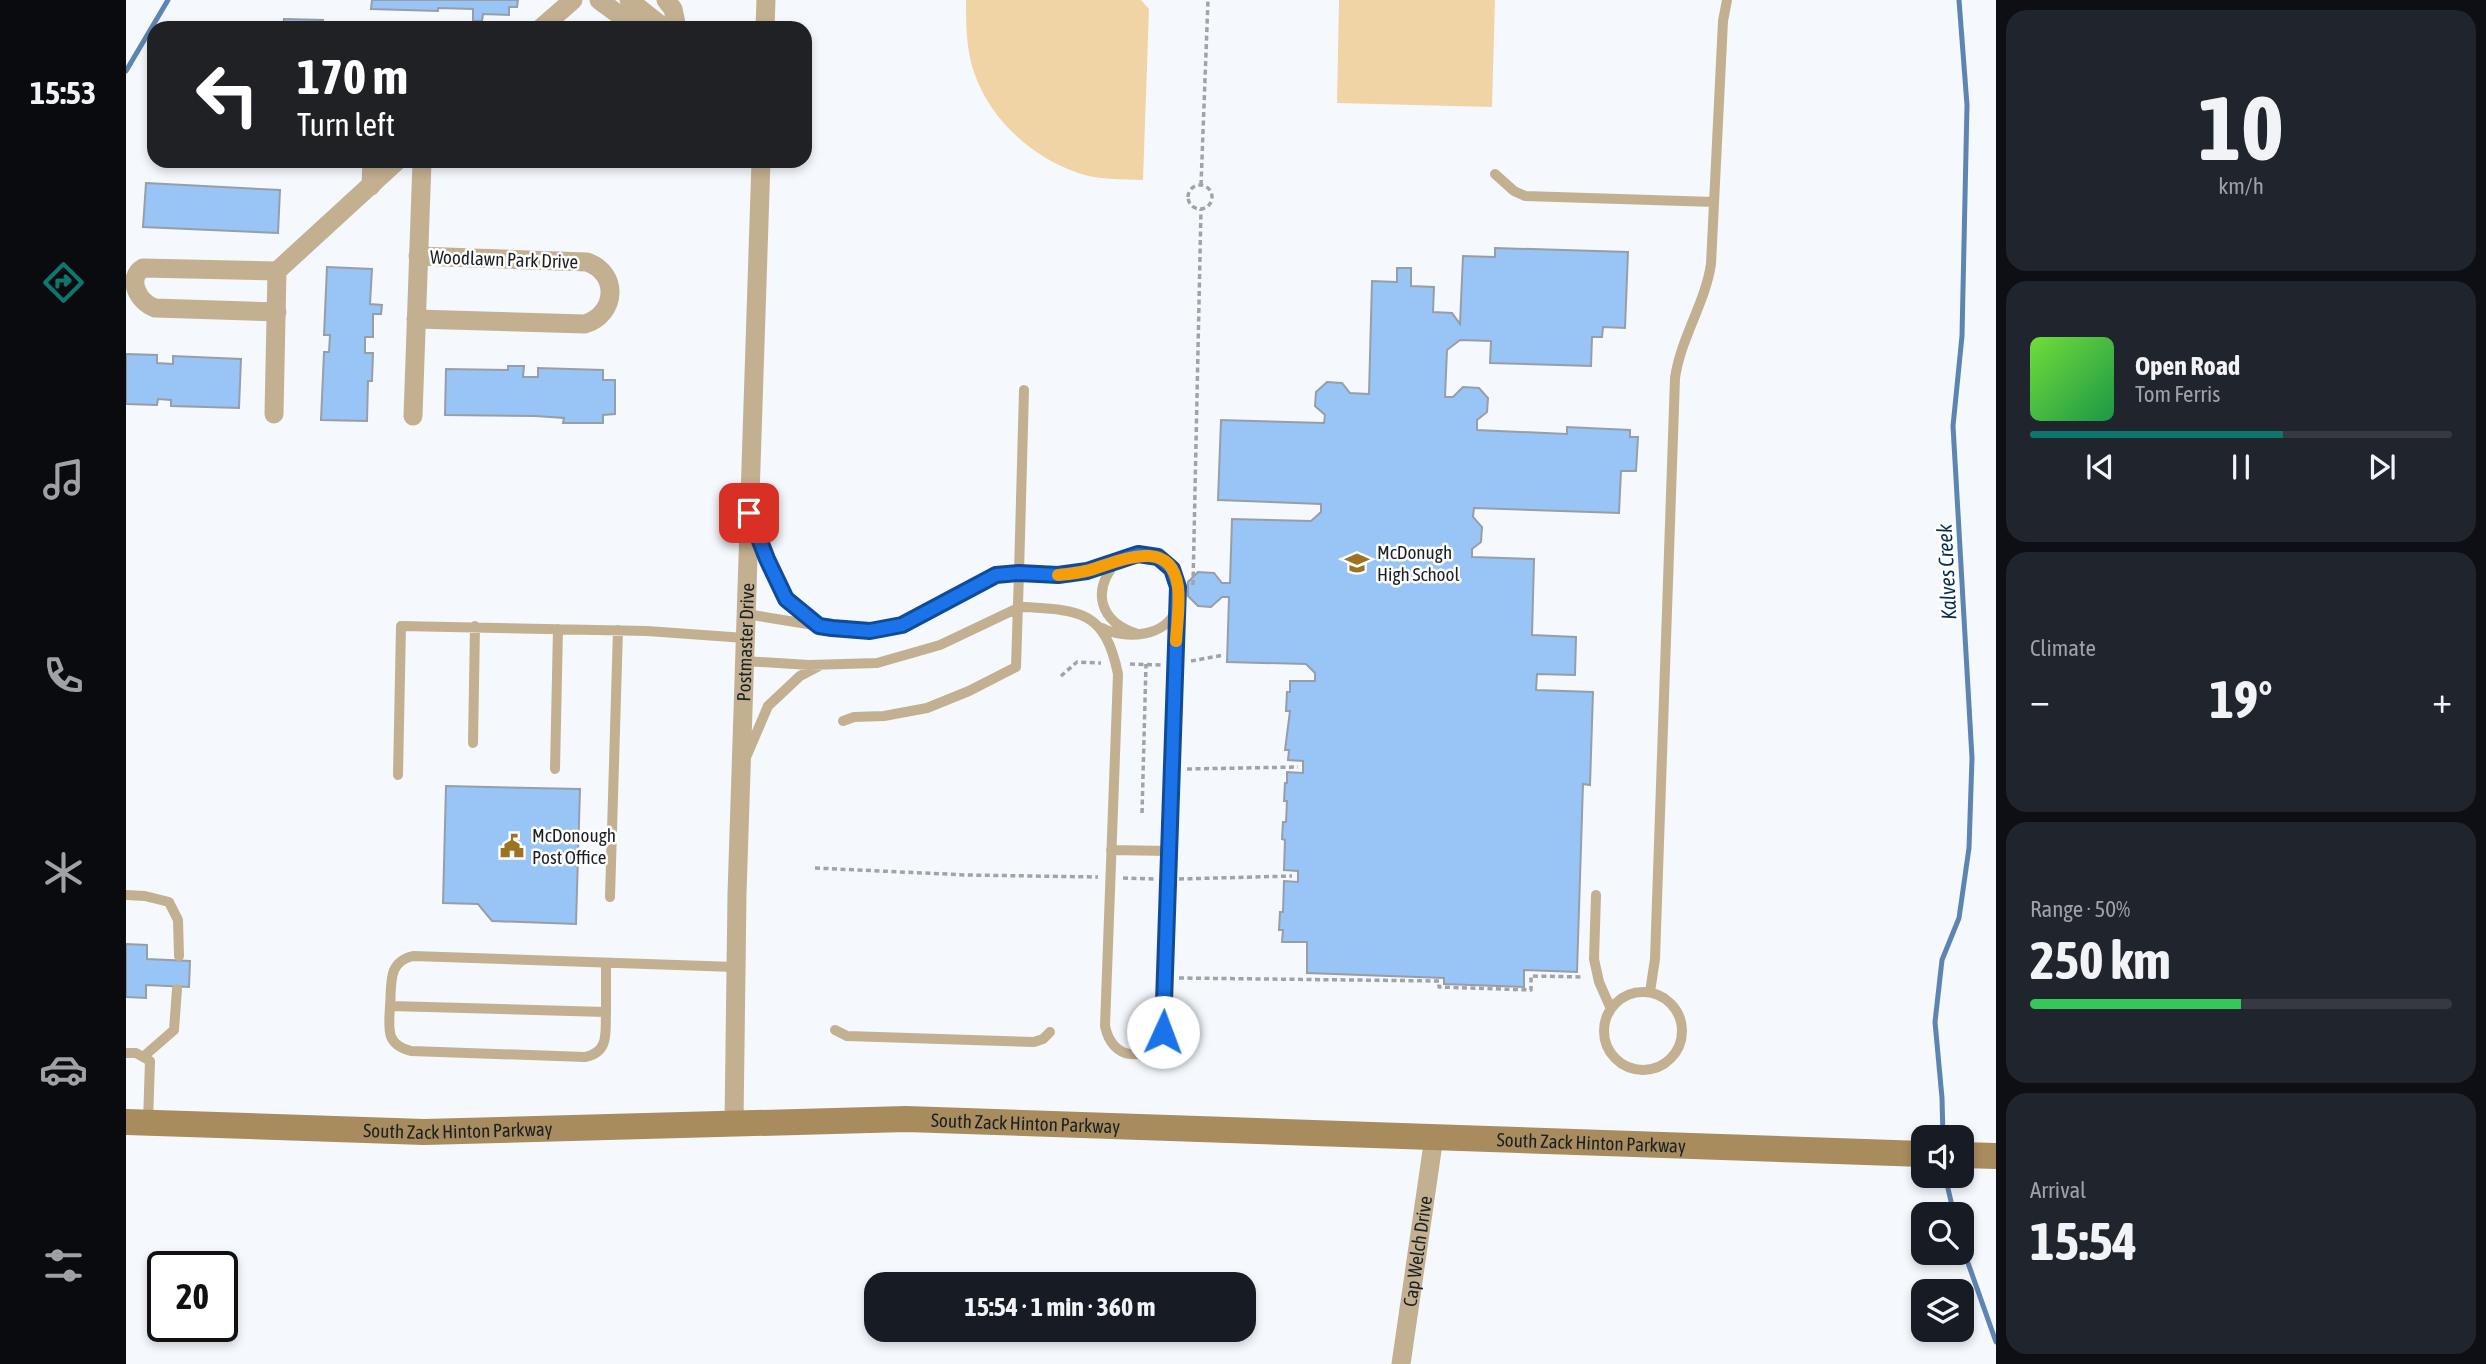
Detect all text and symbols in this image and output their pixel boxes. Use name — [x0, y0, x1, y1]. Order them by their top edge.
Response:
text: 170 m — [297, 48, 408, 104]
icon: left — [182, 49, 273, 140]
text: 15:53 — [30, 74, 96, 111]
text: 10 — [2198, 75, 2284, 179]
text: Turn left — [297, 106, 395, 143]
text: km/h — [2218, 173, 2264, 199]
street label: Woodlawn Park Drive — [429, 245, 579, 273]
icon: directions — [39, 258, 88, 307]
text: Open Road — [2135, 351, 2240, 381]
text: Tom Ferris — [2135, 381, 2220, 407]
icon: previous — [2081, 448, 2119, 486]
icon: pause — [2222, 448, 2260, 486]
icon: next — [2363, 448, 2401, 486]
icon: music — [39, 455, 88, 504]
pin — [719, 483, 779, 543]
icon: arrive — [730, 494, 768, 532]
water label: Kalves Creek — [1931, 523, 1961, 621]
place label: McDonugh High School — [1377, 541, 1460, 585]
school or university icon: McDonugh High School — [1343, 549, 1371, 577]
street label: Postmaster Drive — [732, 583, 758, 702]
text: Climate — [2030, 635, 2096, 661]
icon: phone — [39, 651, 88, 700]
text: 19° — [2209, 669, 2273, 729]
text: − — [2030, 678, 2050, 721]
text: + — [2432, 678, 2452, 721]
place label: McDonough Post Office — [532, 824, 616, 868]
public building icon: McDonough Post Office — [498, 832, 526, 860]
icon: climate — [39, 848, 88, 897]
text: Range · 50% — [2030, 896, 2130, 922]
text: 250 km — [2030, 930, 2171, 990]
position arrow — [1126, 995, 1200, 1069]
icon: car — [39, 1045, 88, 1094]
street label: South Zack Hinton Parkway — [931, 1109, 1121, 1137]
street label: South Zack Hinton Parkway — [363, 1118, 553, 1143]
map controls — [1911, 1125, 1974, 1342]
button: sound — [1911, 1125, 1974, 1188]
street label: South Zack Hinton Parkway — [1496, 1128, 1686, 1157]
text: Arrival — [2030, 1177, 2086, 1203]
street label: Cap Welch Drive — [1398, 1194, 1436, 1308]
button: search — [1911, 1202, 1974, 1265]
text: 15:54 — [2030, 1211, 2137, 1271]
icon: filters — [39, 1241, 88, 1290]
speed limit sign: 20 — [147, 1251, 238, 1342]
button: layers — [1911, 1279, 1974, 1342]
text: 15:54 · 1 min · 360 m — [965, 1292, 1155, 1322]

